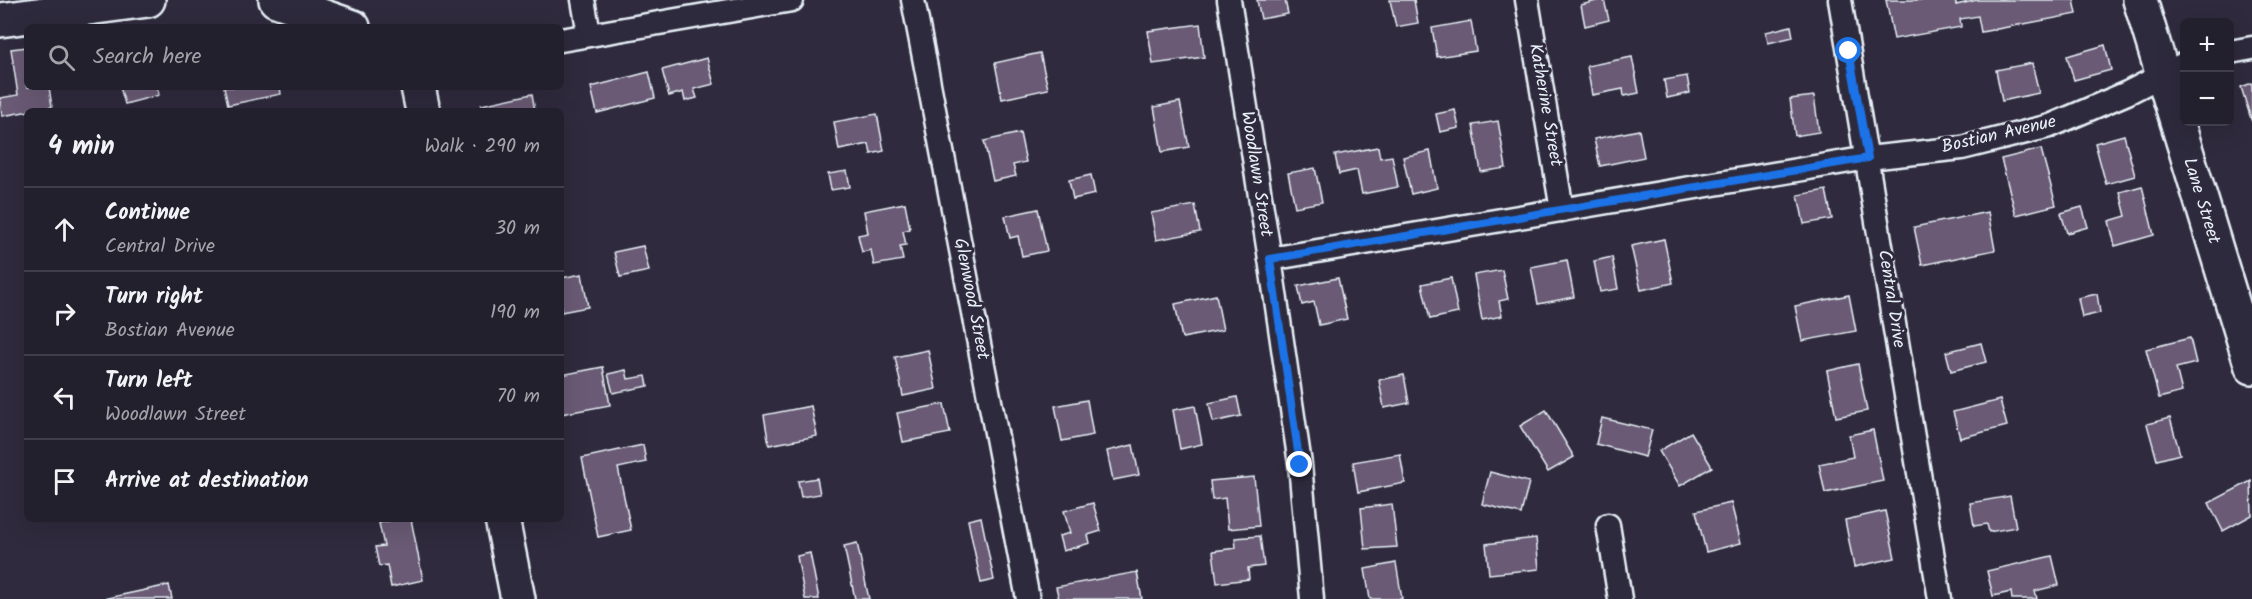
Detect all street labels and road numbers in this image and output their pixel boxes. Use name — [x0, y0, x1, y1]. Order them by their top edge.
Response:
street label: Katherine Street — [1520, 41, 1570, 170]
street label: Bostian Avenue — [1939, 108, 2059, 162]
street label: Woodlawn Street — [1232, 109, 1280, 240]
street label: Lane Street — [2174, 154, 2228, 249]
street label: Glenwood Street — [945, 236, 997, 363]
street label: Central Drive — [1869, 248, 1913, 350]

